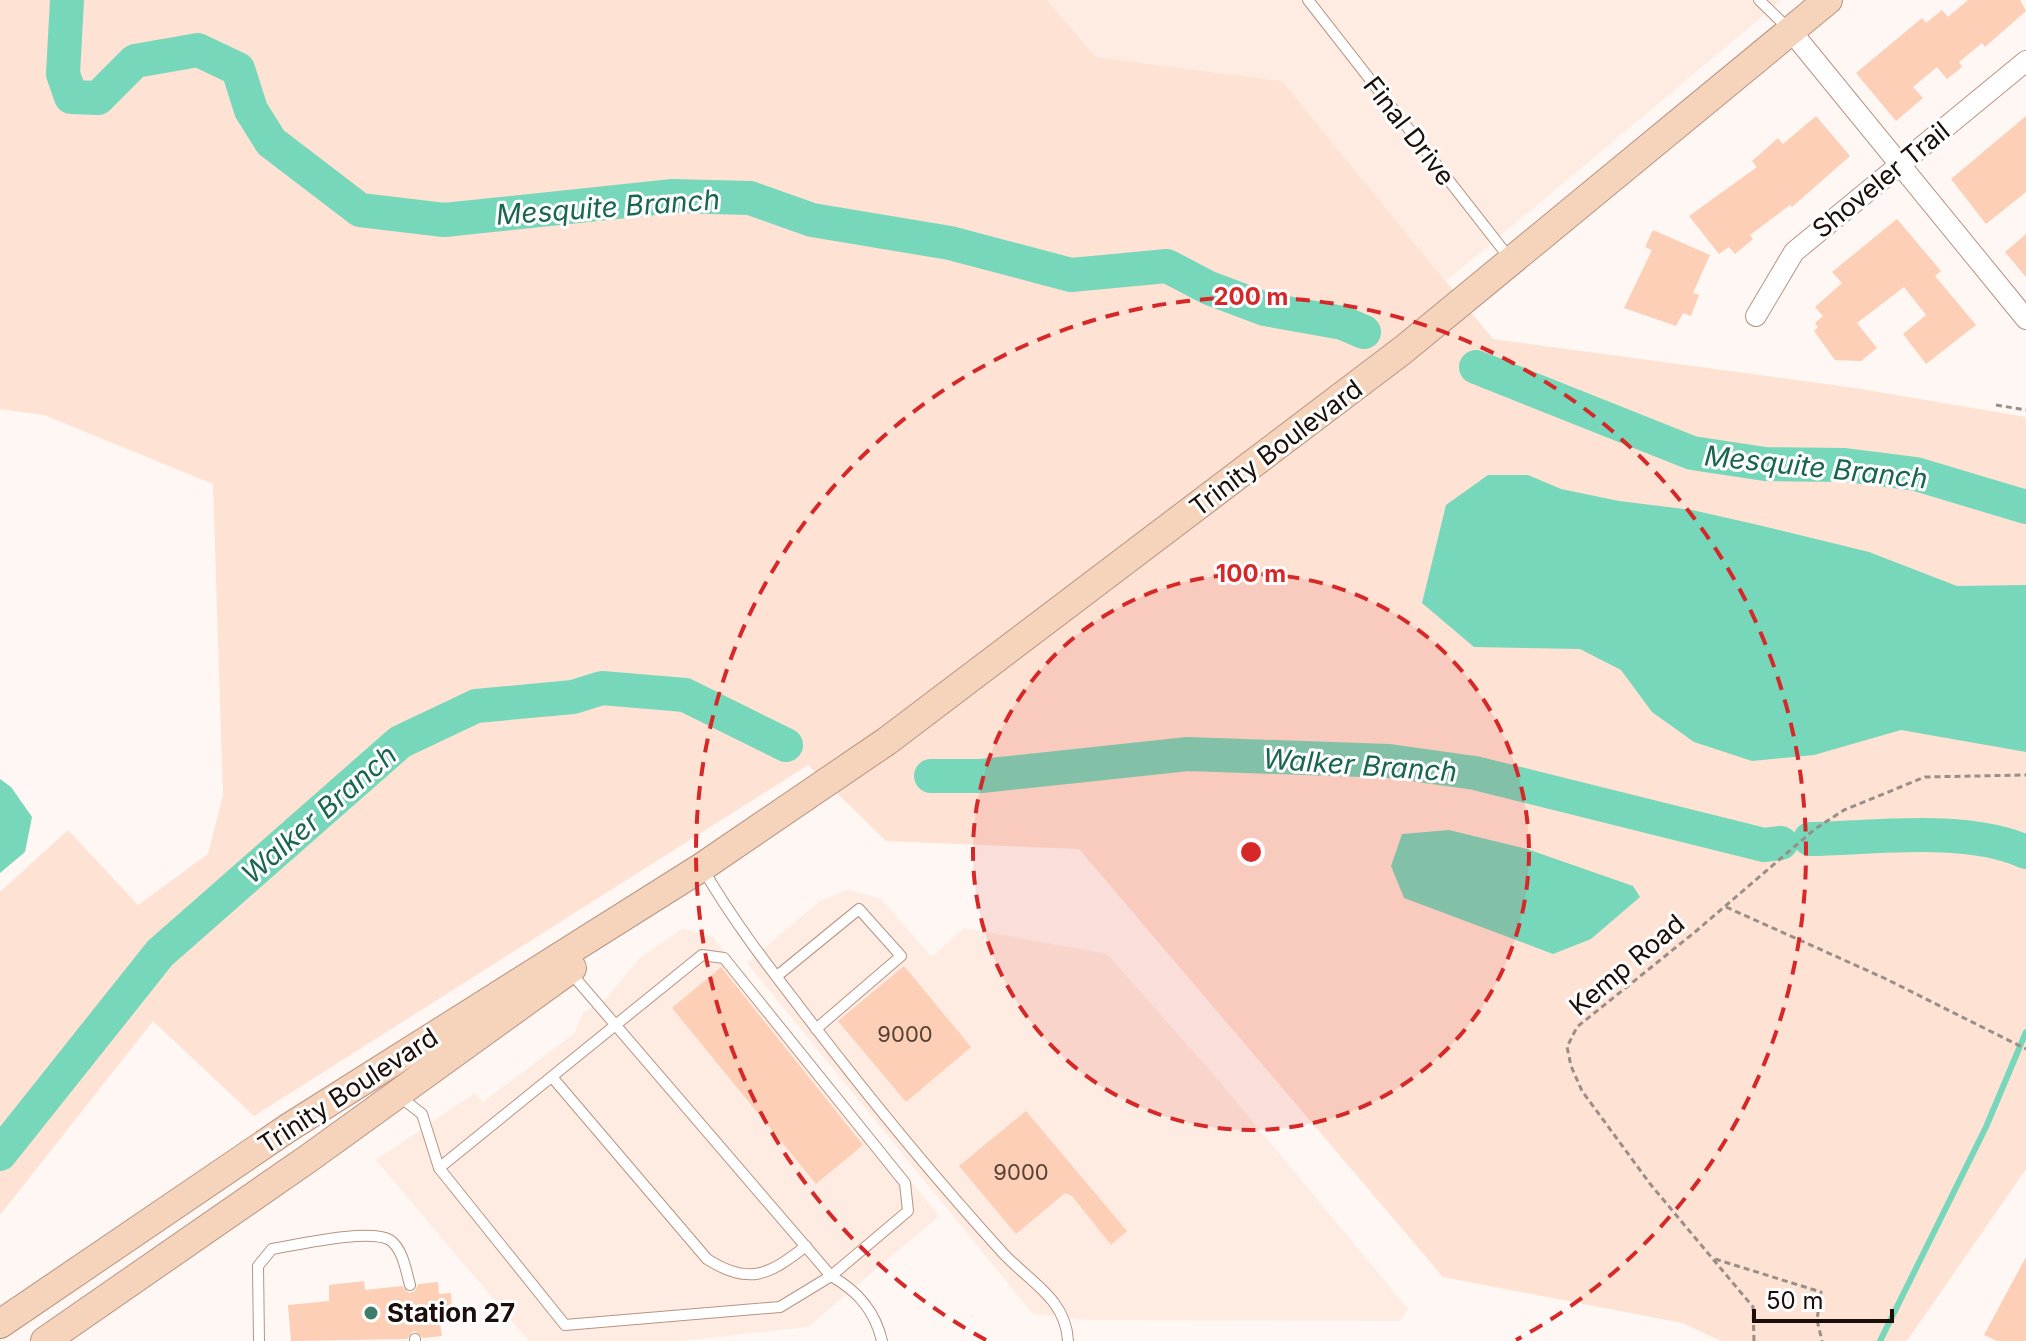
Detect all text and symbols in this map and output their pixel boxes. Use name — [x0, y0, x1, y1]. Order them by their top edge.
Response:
street label: Final Drive — [1357, 70, 1462, 191]
street label: Shoveler Trail — [1806, 115, 1955, 244]
water label: Mesquite Branch — [495, 182, 721, 232]
text: 200 m — [1213, 282, 1289, 311]
street label: Trinity Boulevard — [1183, 373, 1368, 522]
water label: Mesquite Branch — [1703, 438, 1929, 496]
text: 100 m — [1216, 559, 1286, 588]
water label: Walker Branch — [235, 737, 403, 891]
water label: Walker Branch — [1262, 741, 1458, 789]
centre of rings — [1237, 838, 1265, 866]
street label: Kemp Road — [1563, 908, 1690, 1022]
street label: Trinity Boulevard — [252, 1021, 443, 1160]
house number: 9000 — [877, 1021, 933, 1047]
house number: 9000 — [993, 1159, 1049, 1185]
scale bar — [1754, 1273, 1892, 1323]
text: 50 m — [1766, 1286, 1824, 1315]
place label: Station 27 — [387, 1297, 515, 1328]
marker: Station 27 — [362, 1304, 380, 1322]

